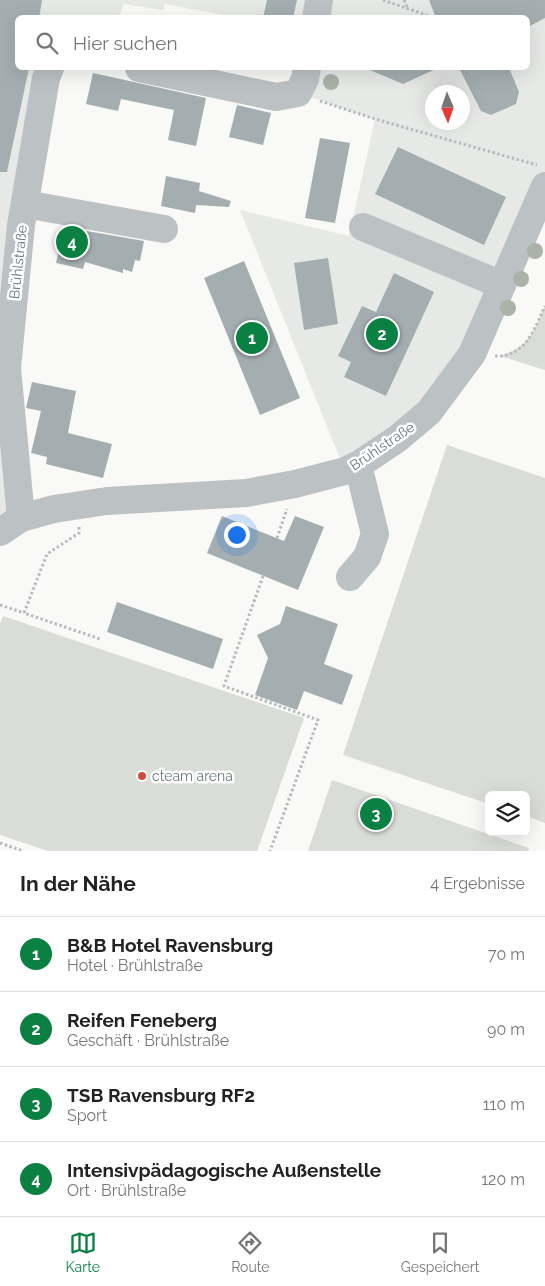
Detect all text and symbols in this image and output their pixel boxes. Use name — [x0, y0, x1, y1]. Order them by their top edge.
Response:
search box — [15, 15, 530, 70]
icon: search — [33, 29, 61, 57]
text: Hier suchen — [73, 32, 178, 54]
north arrow — [425, 85, 470, 130]
pin: 4 — [56, 223, 88, 261]
street label: Brühlstraße — [6, 224, 30, 300]
pin: 2 — [366, 315, 398, 353]
pin: 1 — [236, 319, 268, 357]
street label: Brühlstraße — [347, 419, 417, 473]
your location — [224, 522, 250, 548]
place label: cteam arena — [152, 768, 233, 784]
marker: cteam arena — [136, 770, 148, 782]
map controls — [485, 791, 530, 836]
button: layers — [485, 791, 530, 836]
pin: 3 — [360, 795, 392, 833]
text: In der Nähe — [20, 871, 136, 896]
text: 4 Ergebnisse — [430, 874, 525, 893]
text: B&B Hotel Ravensburg — [67, 934, 273, 956]
text: 1 — [32, 945, 40, 964]
text: 70 m — [488, 945, 525, 964]
text: Hotel · Brühlstraße — [67, 956, 203, 975]
text: Reifen Feneberg — [67, 1009, 217, 1031]
text: 2 — [31, 1020, 41, 1039]
text: 90 m — [487, 1020, 525, 1039]
text: Geschäft · Brühlstraße — [67, 1031, 229, 1050]
text: TSB Ravensburg RF2 — [67, 1084, 255, 1106]
text: 3 — [32, 1095, 40, 1114]
text: 110 m — [483, 1095, 525, 1114]
text: Sport — [67, 1106, 107, 1125]
text: Intensivpädagogische Außenstelle — [67, 1159, 381, 1181]
text: 4 — [31, 1170, 41, 1189]
text: 120 m — [481, 1170, 525, 1189]
text: Ort · Brühlstraße — [67, 1181, 186, 1200]
tab: Karte — [66, 1229, 100, 1275]
tab: Route — [231, 1229, 270, 1275]
tab: Gespeichert — [401, 1229, 479, 1275]

